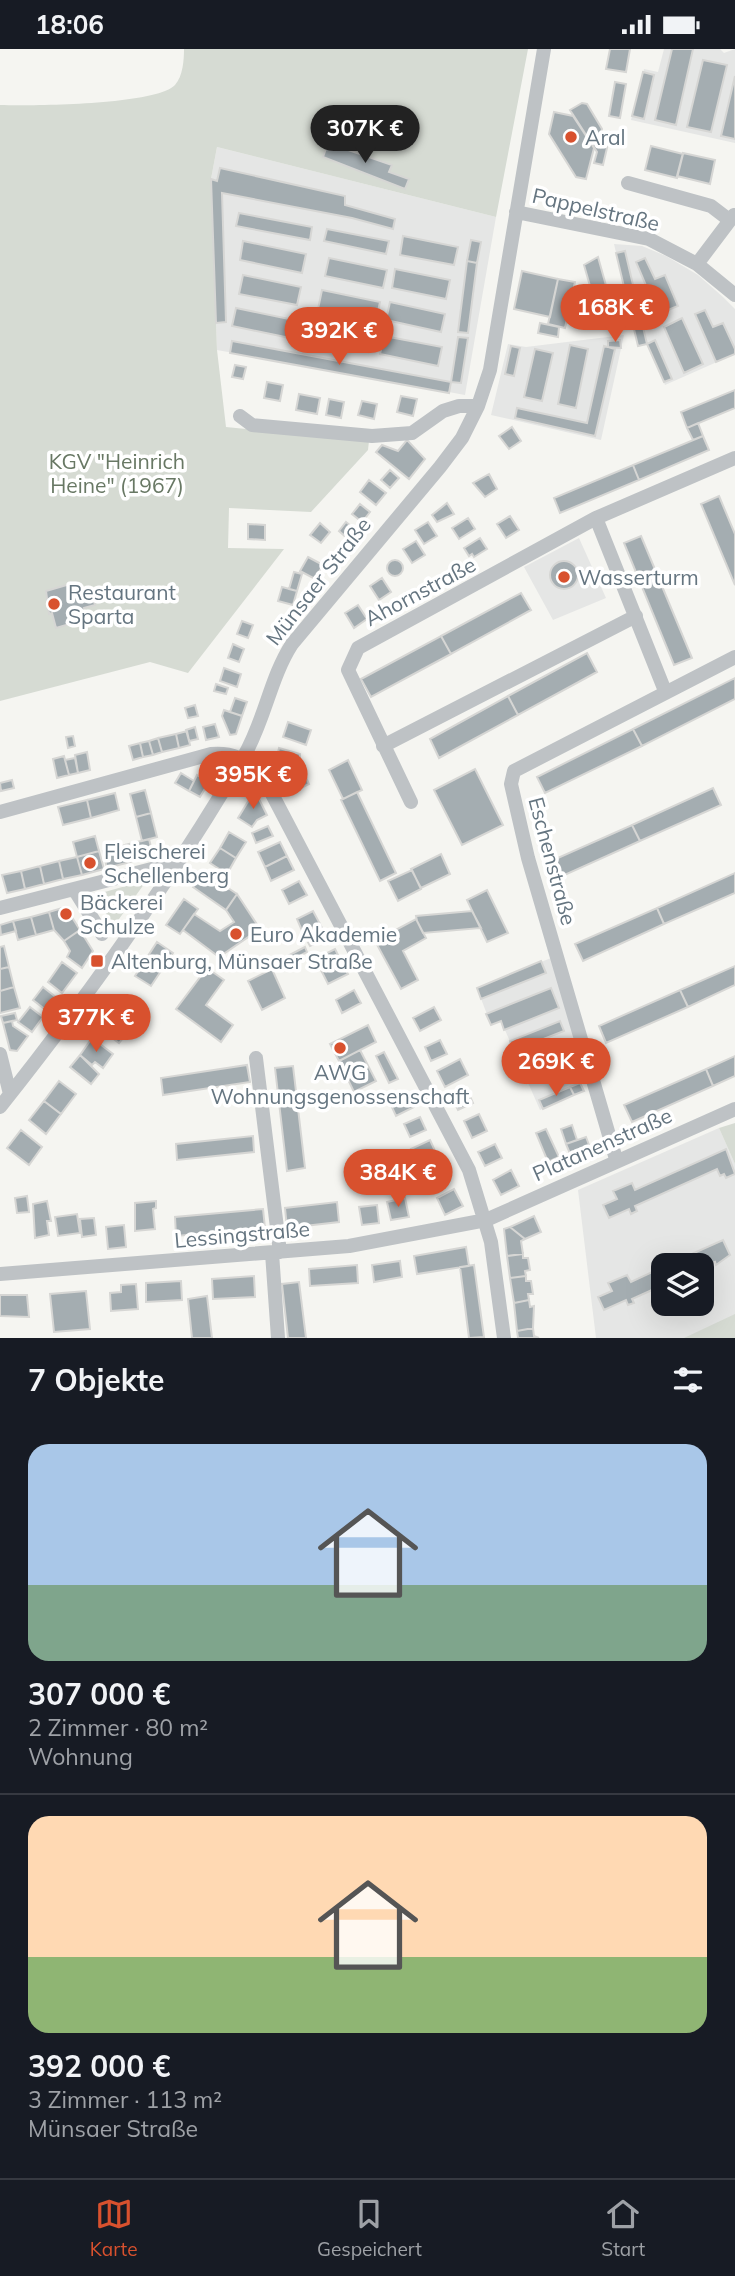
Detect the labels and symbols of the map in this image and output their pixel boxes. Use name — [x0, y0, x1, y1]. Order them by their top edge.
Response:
pin: 307K € — [308, 106, 422, 165]
place label: Aral — [585, 124, 626, 150]
marker: Aral — [563, 129, 579, 145]
street label: Pappelstraße — [530, 182, 662, 236]
pin: 168K € — [558, 285, 672, 344]
pin: 392K € — [282, 307, 396, 367]
park label: KGV "Heinrich Heine" (1967) — [49, 448, 185, 498]
street label: Münsaer Straße — [260, 512, 376, 650]
street label: Ahornstraße — [360, 551, 480, 631]
place label: Wasserturm — [578, 564, 699, 590]
marker: Wasserturm — [556, 569, 572, 585]
place label: Restaurant Sparta — [68, 579, 176, 629]
marker: Restaurant Sparta — [46, 596, 62, 612]
pin: 395K € — [196, 751, 310, 811]
street label: Eschenstraße — [523, 794, 583, 928]
place label: Fleischerei Schellenberg — [104, 838, 229, 888]
marker: Fleischerei Schellenberg — [82, 855, 98, 871]
place label: Bäckerei Schulze — [80, 889, 163, 939]
marker: Bäckerei Schulze — [58, 906, 74, 922]
place label: Euro Akademie — [250, 921, 397, 947]
marker: Euro Akademie — [228, 926, 244, 942]
place label: Altenburg, Münsaer Straße — [111, 948, 373, 974]
marker: Altenburg, Münsaer Straße — [89, 953, 105, 969]
pin: 377K € — [39, 995, 153, 1054]
pin: 269K € — [499, 1039, 613, 1098]
marker: AWG Wohnungsgenossenschaft — [332, 1040, 348, 1056]
place label: AWG Wohnungsgenossenschaft — [211, 1059, 469, 1109]
street label: Platanenstraße — [528, 1102, 676, 1186]
pin: 384K € — [341, 1149, 455, 1209]
street label: Lessingstraße — [173, 1215, 311, 1253]

